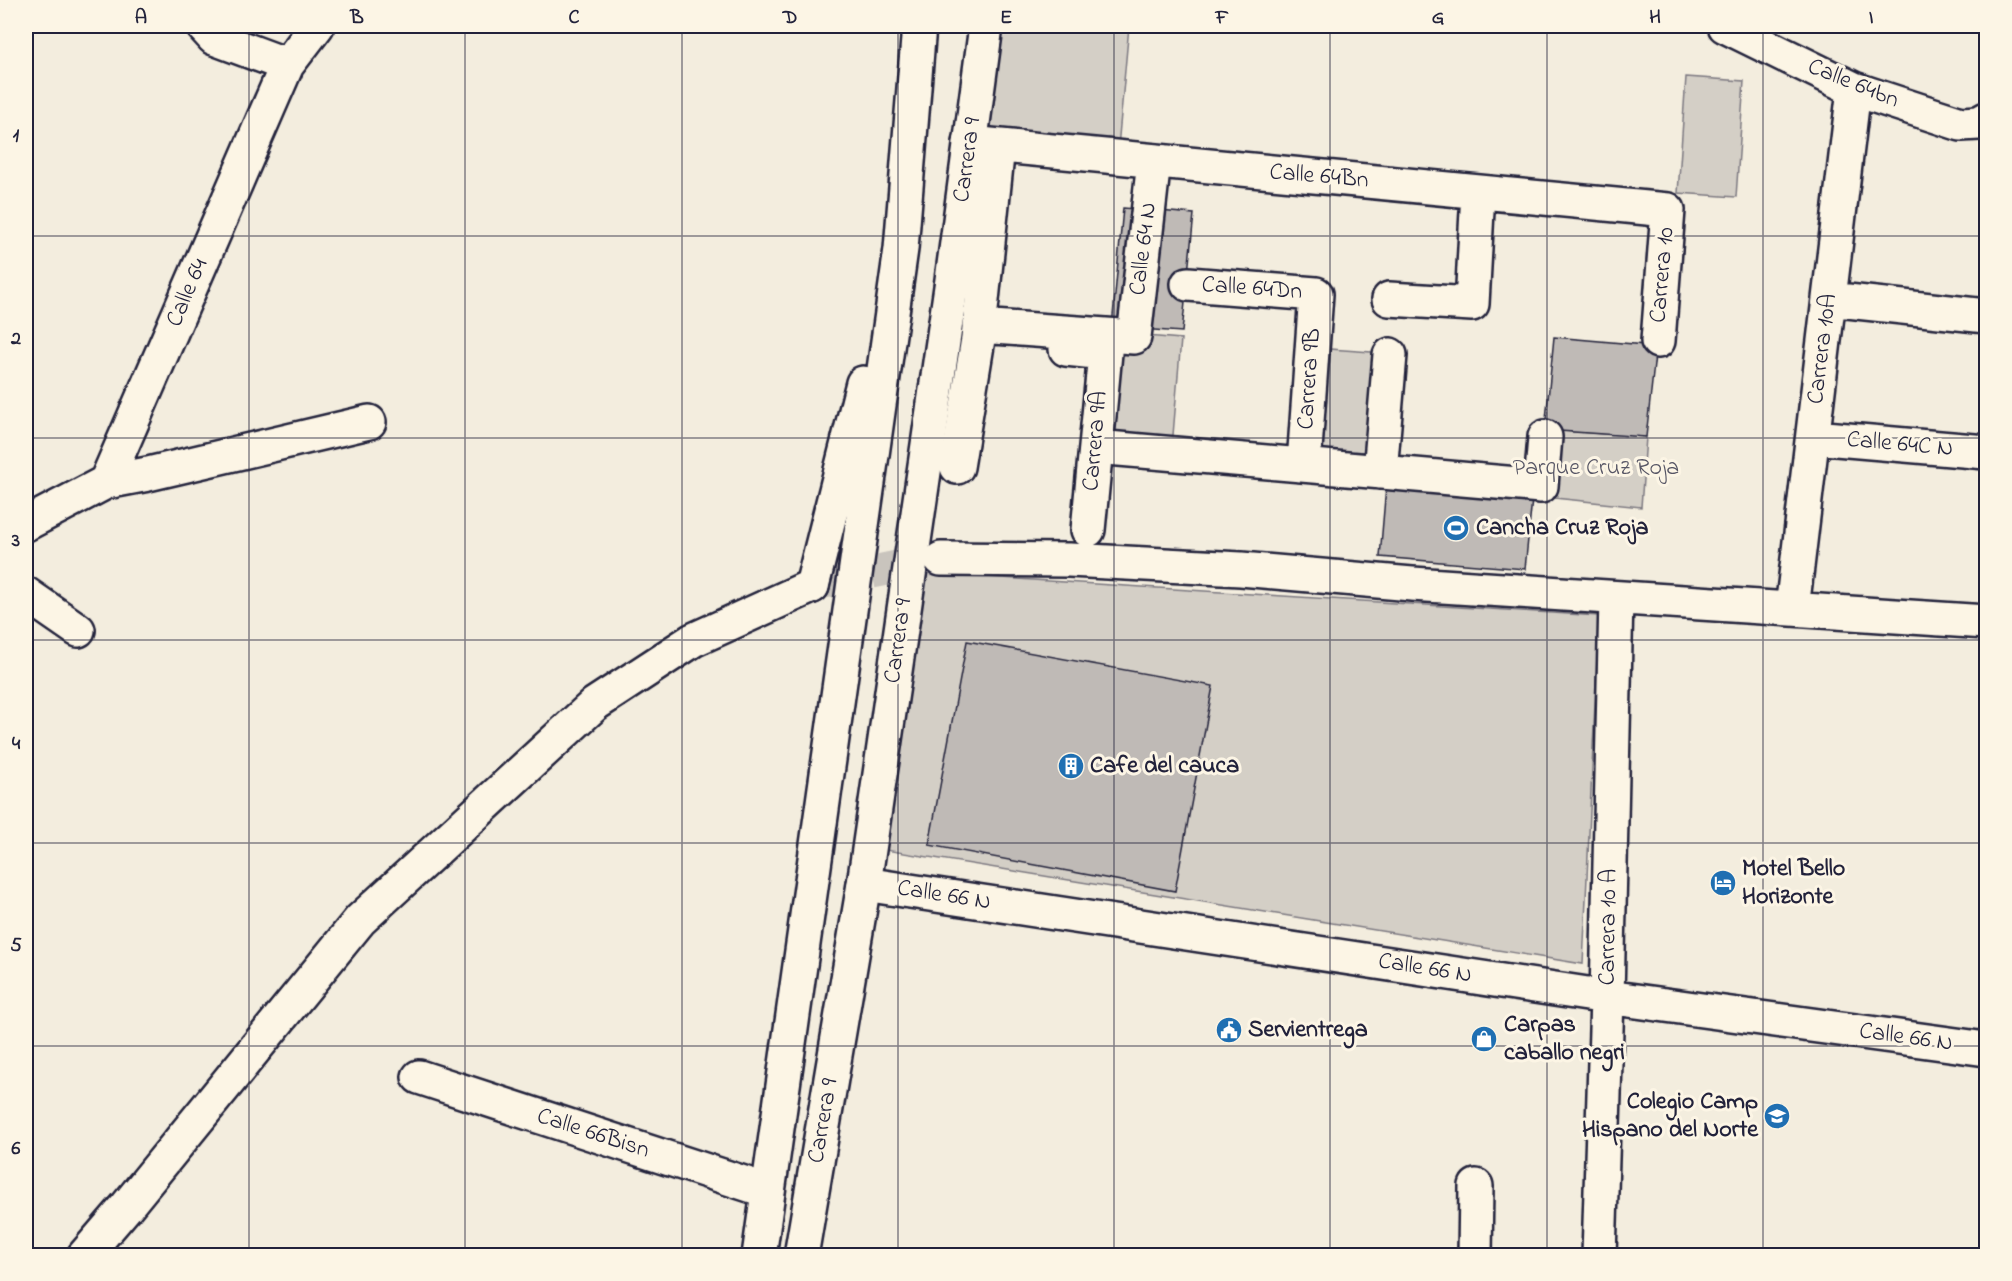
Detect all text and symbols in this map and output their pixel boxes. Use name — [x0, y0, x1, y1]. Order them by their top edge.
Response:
text: A — [135, 4, 147, 33]
text: B — [349, 4, 364, 33]
text: C — [569, 4, 580, 33]
text: D — [782, 4, 797, 33]
text: E — [1000, 4, 1012, 33]
text: F — [1215, 4, 1229, 33]
text: G — [1432, 4, 1445, 33]
text: H — [1649, 4, 1661, 33]
text: I — [1869, 4, 1874, 33]
street label: Calle 64bn — [1802, 50, 1904, 118]
street label: Carrera 9 — [945, 115, 991, 205]
text: 1 — [13, 122, 20, 151]
street label: Calle 64Bn — [1268, 155, 1370, 199]
street label: Calle 64 N — [1121, 200, 1167, 298]
street label: Carrera 10 — [1641, 226, 1685, 324]
street label: Calle 64 — [158, 253, 218, 333]
street label: Calle 64Dn — [1200, 268, 1304, 310]
street label: Carrera 10A — [1799, 292, 1847, 406]
text: 2 — [10, 325, 21, 354]
street label: Carrera 9B — [1289, 327, 1331, 431]
street label: Carrera 9A — [1074, 390, 1118, 492]
street label: Calle 64C N — [1845, 423, 1955, 467]
park label: Parque Cruz Roja — [1513, 451, 1679, 486]
place label: Cancha Cruz Roja — [1476, 511, 1648, 546]
sports icon: Cancha Cruz Roja — [1441, 513, 1471, 543]
text: 3 — [11, 527, 20, 556]
street label: Carrera 9 — [876, 596, 922, 686]
text: 4 — [12, 730, 21, 759]
place label: Cafe del cauca — [1090, 749, 1239, 784]
building icon: Cafe del cauca — [1056, 751, 1086, 781]
place label: Motel Bello Horizonte — [1742, 852, 1845, 915]
street label: Carrera 10 A — [1590, 868, 1628, 986]
hotel icon: Motel Bello Horizonte — [1708, 868, 1738, 898]
street label: Calle 66 N — [895, 871, 993, 921]
text: 5 — [10, 932, 22, 961]
street label: Calle 66 N — [1376, 944, 1474, 994]
place label: Carpas caballo negri — [1504, 1008, 1625, 1072]
place label: Servientrega — [1248, 1013, 1368, 1049]
street label: Calle 66 N — [1857, 1014, 1955, 1062]
public building icon: Servientrega — [1214, 1015, 1244, 1045]
shop icon: Carpas caballo negri — [1469, 1024, 1499, 1054]
street label: Carrera 9 — [799, 1075, 849, 1166]
place label: Colegio Camp Hispano del Norte — [1582, 1085, 1759, 1148]
street label: Calle 66Bisn — [532, 1099, 654, 1169]
school or university icon: Colegio Camp Hispano del Norte — [1762, 1101, 1792, 1131]
text: 6 — [12, 1135, 21, 1164]

